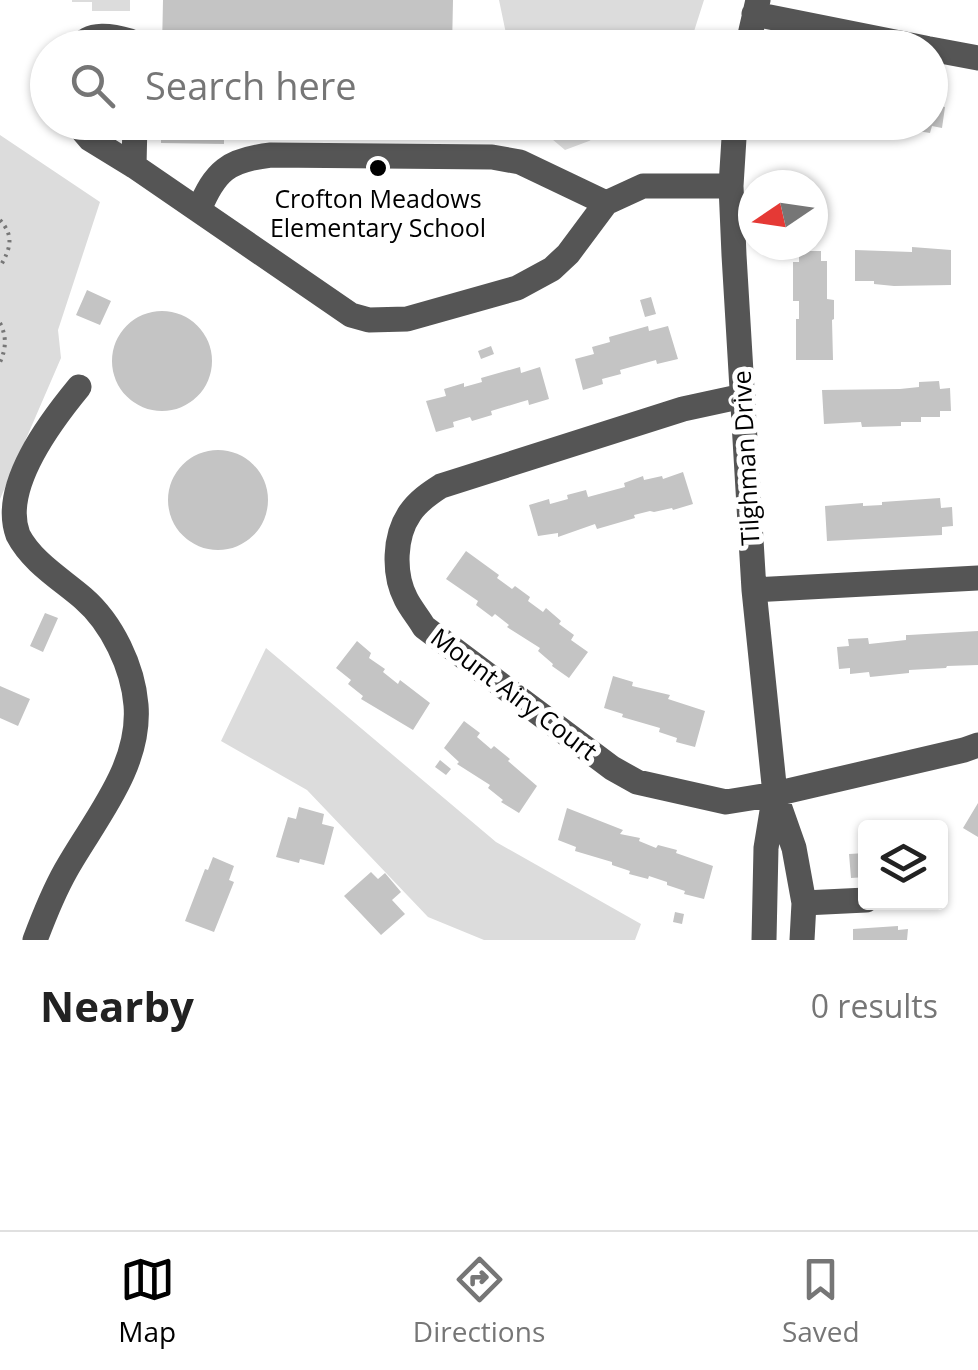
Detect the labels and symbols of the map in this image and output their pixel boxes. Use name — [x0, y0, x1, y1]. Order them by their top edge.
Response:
marker: Crofton Meadows Elementary School — [367, 157, 389, 179]
north arrow — [738, 170, 828, 260]
place label: Crofton Meadows Elementary School — [270, 181, 486, 244]
street label: Tilghman Drive — [723, 370, 767, 547]
street label: Mount Airy Court — [424, 619, 605, 767]

